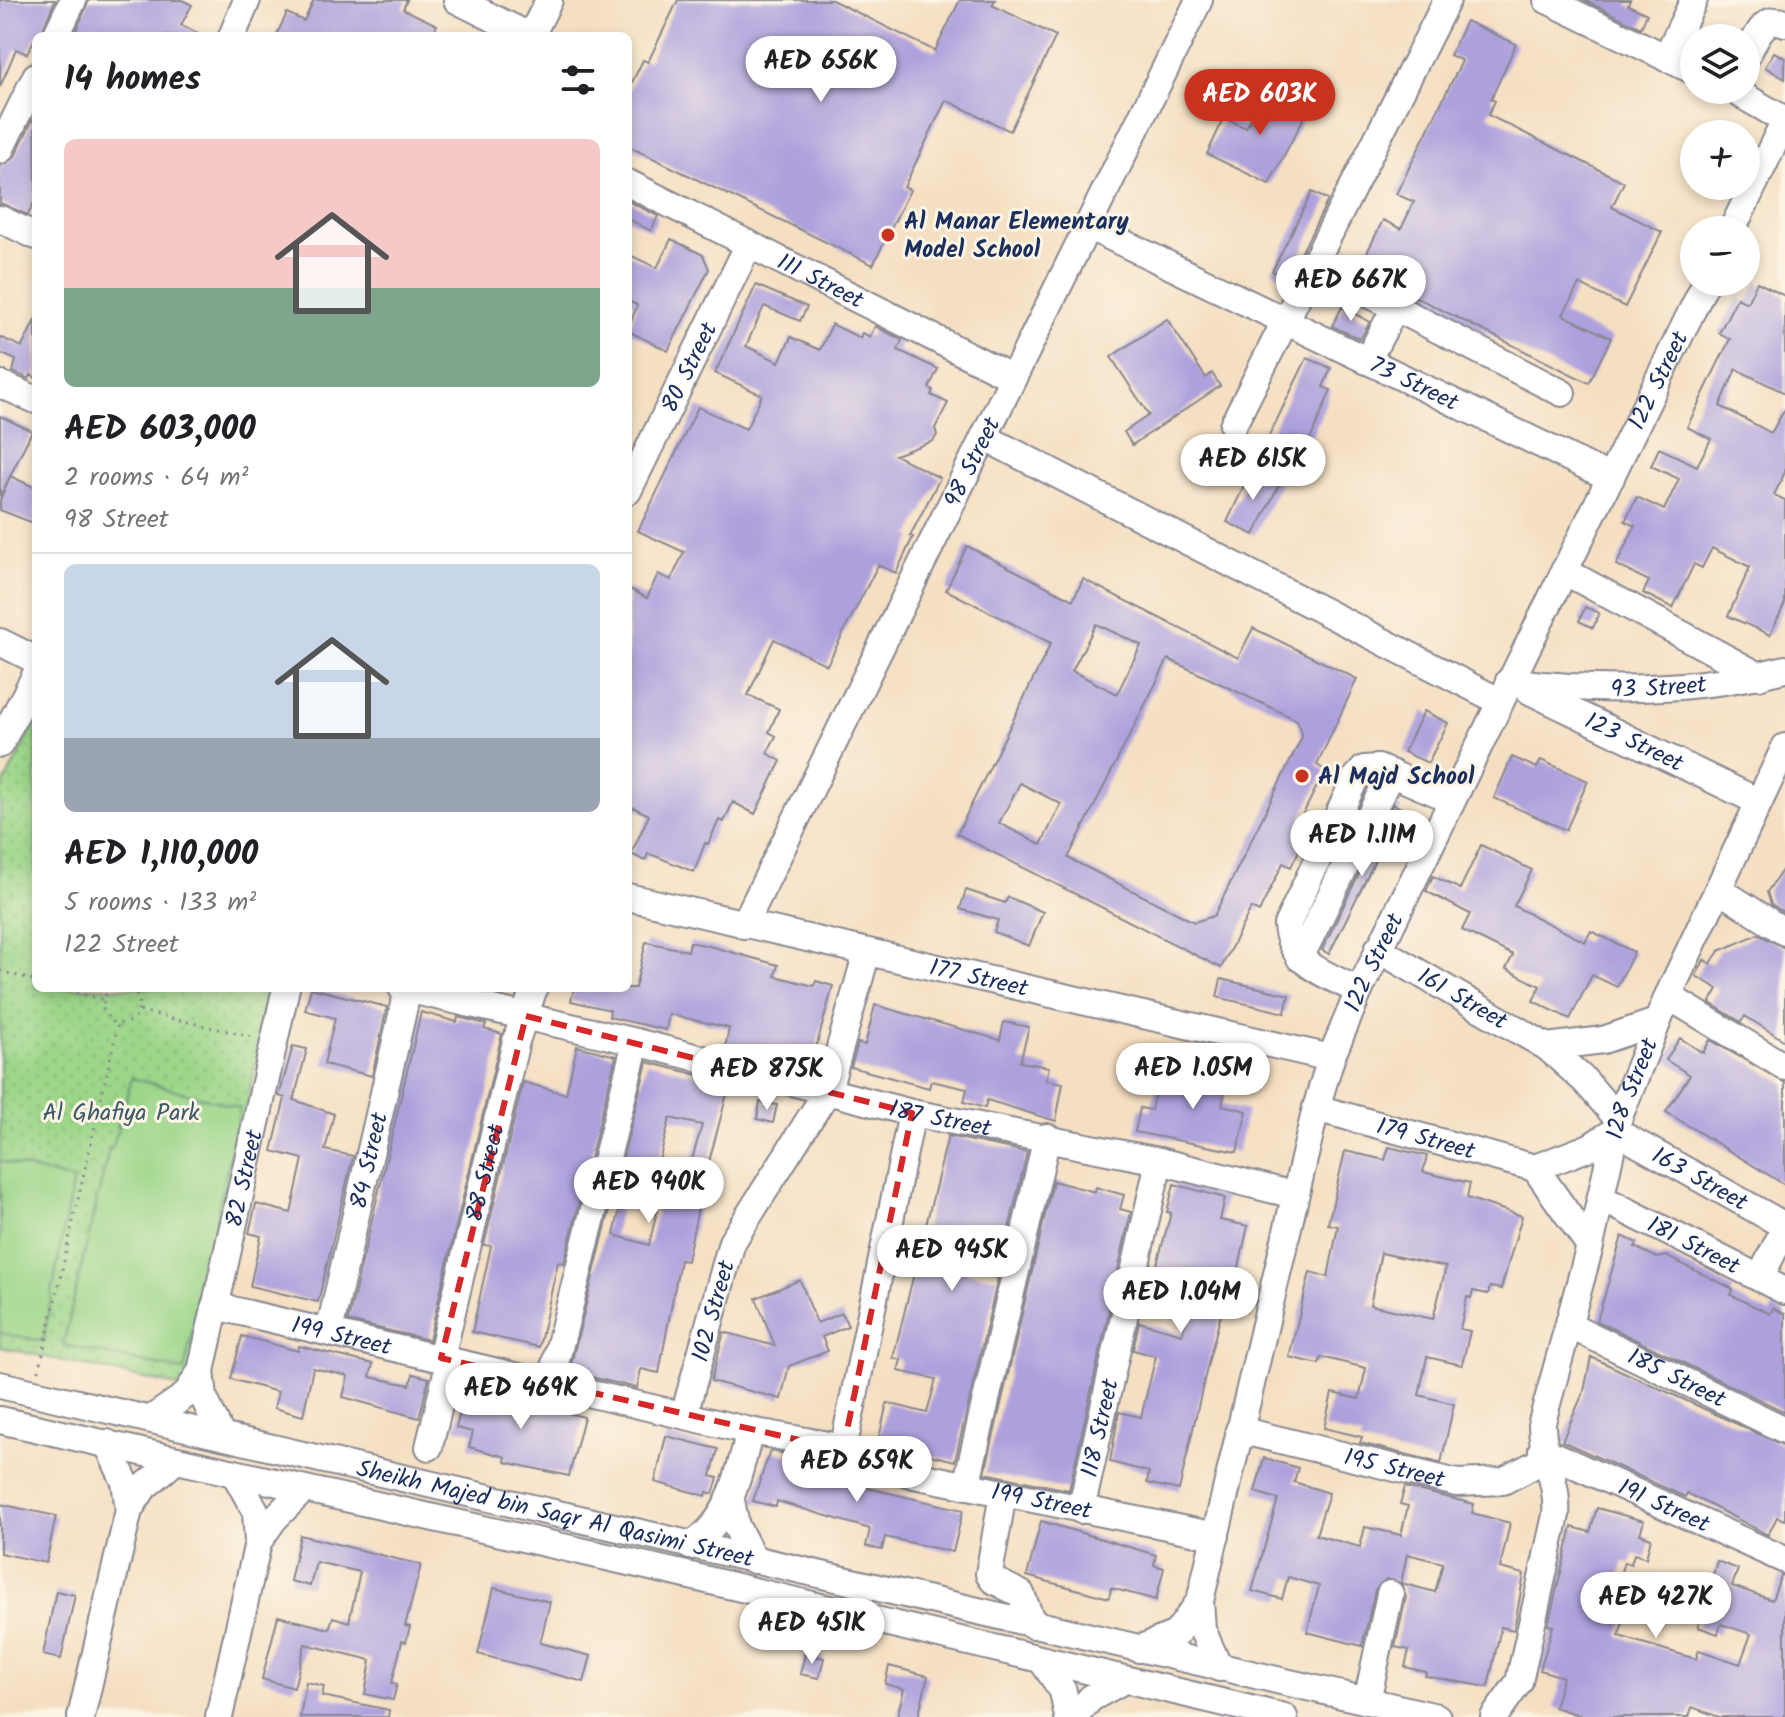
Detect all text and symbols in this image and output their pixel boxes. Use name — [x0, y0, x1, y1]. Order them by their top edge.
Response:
map controls — [1680, 24, 1760, 296]
button: layers — [1680, 24, 1760, 104]
pin: AED 656K — [738, 36, 904, 104]
text: AED 656K — [763, 41, 879, 83]
text: 14 homes — [64, 53, 201, 107]
icon: filters — [556, 58, 600, 102]
pin: AED 603K — [1177, 69, 1343, 137]
text: AED 603K — [1202, 74, 1318, 116]
button: + — [1680, 120, 1760, 200]
icon: home — [260, 191, 404, 335]
place label: Al Manar Elementary Model School — [904, 203, 1129, 270]
button: − — [1680, 216, 1760, 296]
marker: Al Manar Elementary Model School — [879, 226, 897, 244]
street label: 111 Street — [770, 243, 871, 321]
pin: AED 667K — [1268, 255, 1434, 323]
text: AED 667K — [1294, 260, 1408, 302]
street label: 80 Street — [651, 315, 729, 420]
street label: 122 Street — [1618, 324, 1700, 437]
street label: 73 Street — [1362, 346, 1466, 423]
text: AED 603,000 — [64, 403, 256, 457]
street label: 98 Street — [934, 410, 1012, 515]
pin: AED 615K — [1170, 434, 1336, 502]
text: AED 615K — [1199, 439, 1307, 481]
text: 2 rooms · 64 m² — [64, 457, 248, 499]
text: 98 Street — [64, 499, 169, 541]
icon: home — [260, 616, 404, 760]
street label: 93 Street — [1611, 666, 1710, 710]
street label: 123 Street — [1578, 702, 1690, 784]
place label: Al Majd School — [1318, 758, 1475, 797]
marker: Al Majd School — [1293, 767, 1311, 785]
pin: AED 1.11M — [1270, 810, 1454, 878]
text: AED 1.11M — [1308, 815, 1416, 857]
text: AED 1,110,000 — [64, 828, 258, 882]
text: 5 rooms · 133 m² — [64, 882, 256, 924]
street label: 122 Street — [1334, 906, 1416, 1018]
text: 122 Street — [64, 924, 179, 966]
street label: 177 Street — [925, 949, 1032, 1009]
street label: 161 Street — [1409, 958, 1515, 1042]
street label: 128 Street — [1596, 1032, 1670, 1143]
pin: AED 1.05M — [1101, 1043, 1285, 1111]
pin: AED 875K — [684, 1044, 850, 1112]
text: AED 1.05M — [1134, 1048, 1252, 1090]
text: AED 875K — [710, 1049, 824, 1091]
street label: 187 Street — [885, 1090, 995, 1149]
park label: Al Ghafiya Park — [42, 1094, 200, 1133]
street label: 179 Street — [1372, 1107, 1480, 1172]
street label: 84 Street — [340, 1108, 400, 1213]
street label: 88 Street — [456, 1120, 517, 1226]
street label: 82 Street — [215, 1126, 275, 1231]
street label: 163 Street — [1644, 1137, 1755, 1223]
pin: AED 940K — [566, 1157, 732, 1225]
text: AED 940K — [592, 1162, 706, 1204]
street label: 181 Street — [1640, 1206, 1747, 1287]
pin: AED 945K — [869, 1225, 1035, 1293]
text: AED 945K — [895, 1230, 1009, 1272]
street label: 102 Street — [682, 1255, 747, 1367]
pin: AED 1.04M — [1089, 1267, 1273, 1335]
text: AED 1.04M — [1121, 1272, 1241, 1314]
street label: 199 Street — [287, 1306, 396, 1368]
street label: 185 Street — [1620, 1338, 1733, 1420]
pin: AED 469K — [438, 1363, 604, 1431]
text: AED 469K — [463, 1368, 579, 1410]
street label: 118 Street — [1071, 1375, 1131, 1481]
pin: AED 659K — [774, 1436, 940, 1504]
street label: 195 Street — [1340, 1438, 1449, 1501]
text: AED 659K — [800, 1441, 914, 1483]
street label: Sheikh Majed bin Saqr Al Qasimi Street — [353, 1450, 758, 1580]
street label: 191 Street — [1611, 1469, 1716, 1545]
street label: 199 Street — [988, 1473, 1096, 1532]
pin: AED 427K — [1573, 1572, 1739, 1640]
text: AED 427K — [1598, 1577, 1714, 1619]
pin: AED 451K — [729, 1598, 895, 1666]
text: AED 451K — [758, 1603, 866, 1645]

